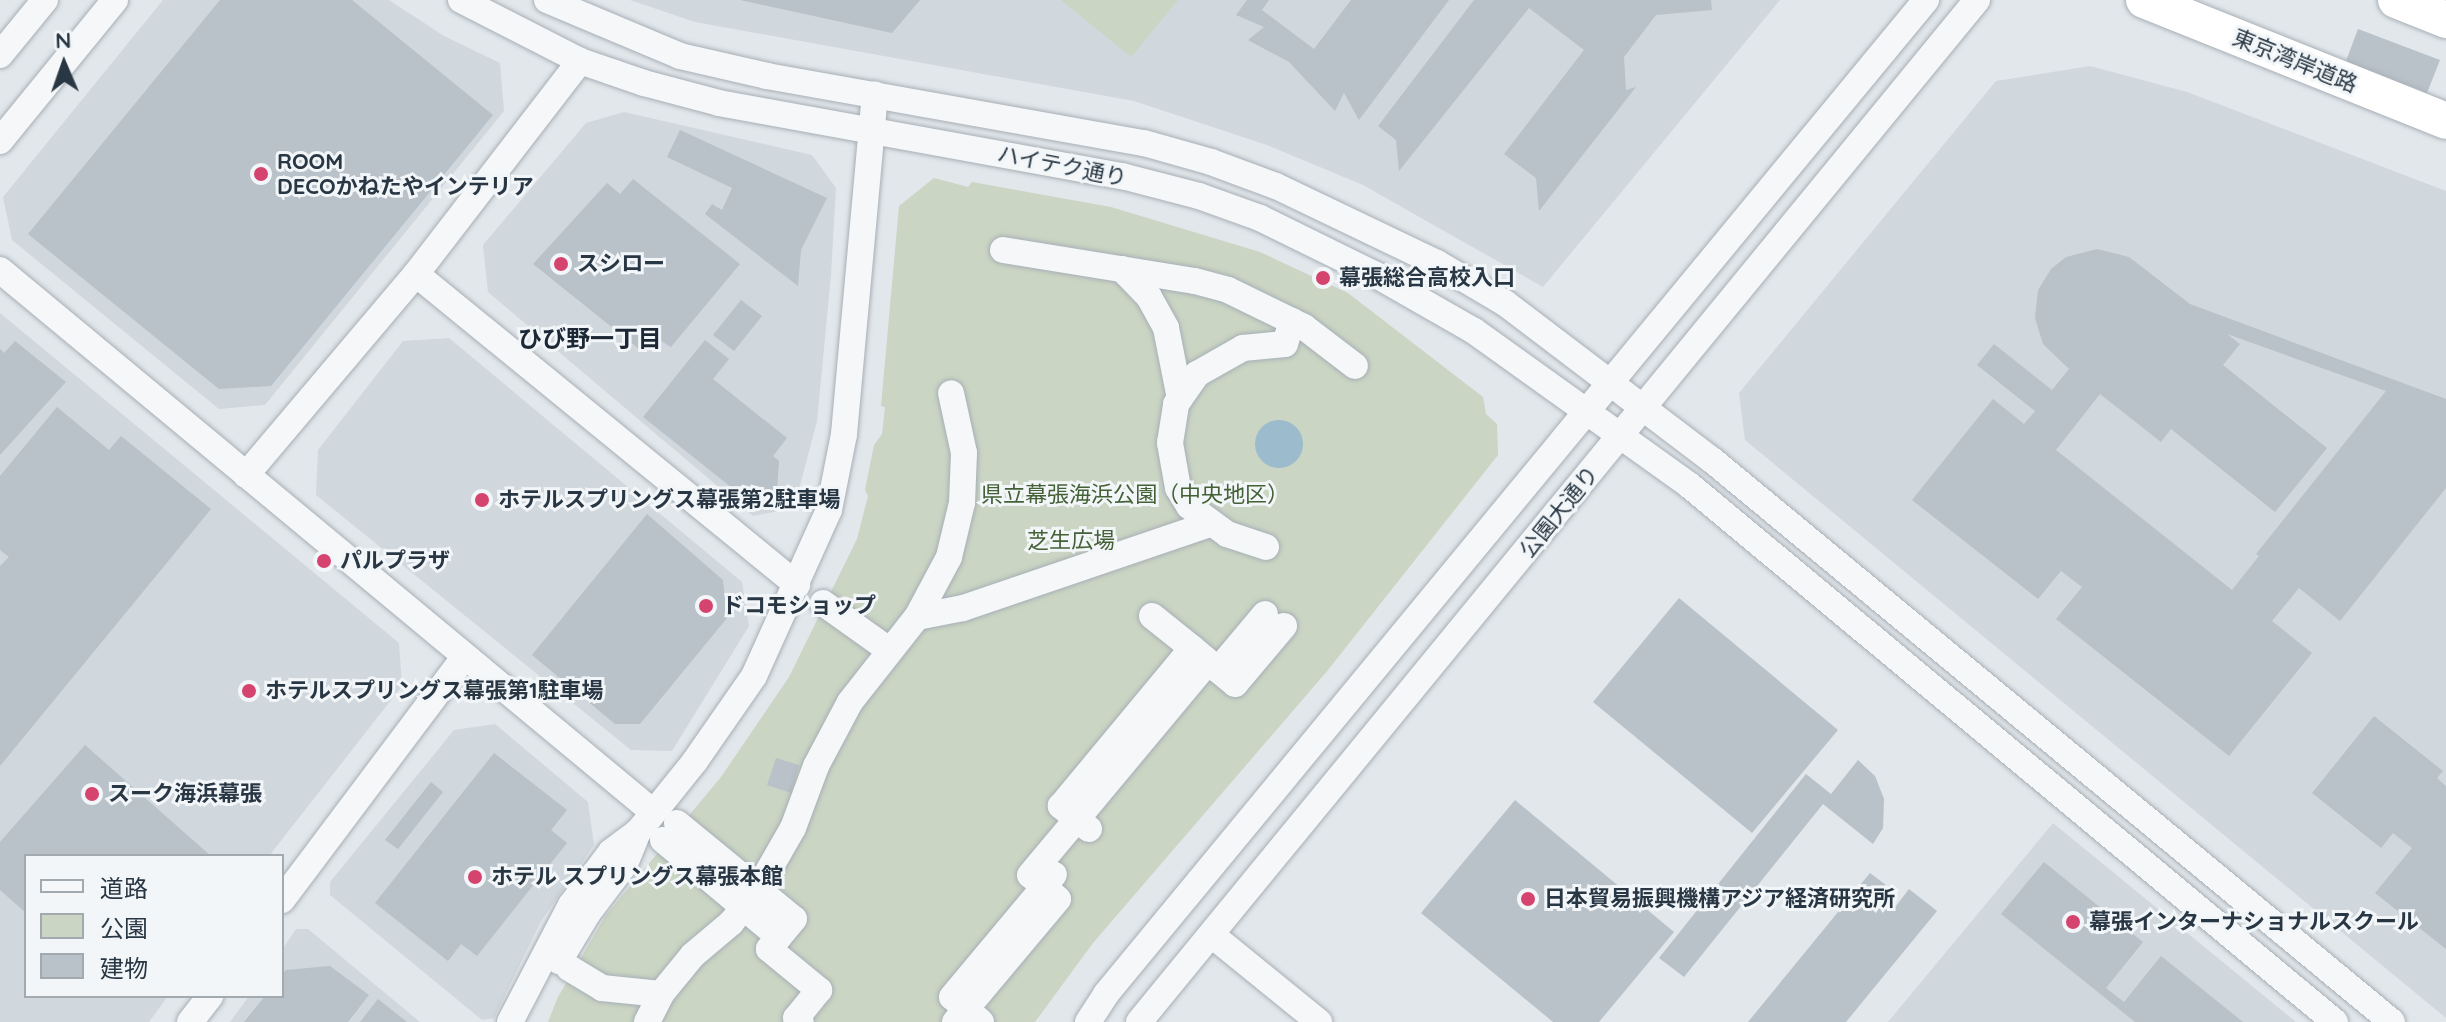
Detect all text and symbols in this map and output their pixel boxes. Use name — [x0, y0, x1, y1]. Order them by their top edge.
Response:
north arrow — [24, 24, 104, 104]
street label: 東京湾岸道路 — [2229, 24, 2361, 98]
text: N — [55, 26, 72, 54]
street label: ハイテク通り — [995, 140, 1129, 192]
place label: ROOM DECOかねたやインテリア — [277, 148, 534, 200]
marker: ROOM DECOかねたやインテリア — [252, 165, 270, 183]
place label: スシロー — [577, 251, 665, 277]
marker: スシロー — [552, 255, 570, 273]
place label: 幕張総合高校入口 — [1339, 265, 1515, 291]
marker: 幕張総合高校入口 — [1314, 269, 1332, 287]
district label: ひび野一丁目 — [518, 325, 662, 353]
street label: 公園大通り — [1514, 461, 1604, 563]
park label: 県立幕張海浜公園（中央地区） — [981, 482, 1289, 508]
place label: ホテルスプリングス幕張第2駐車場 — [498, 487, 841, 513]
marker: ホテルスプリングス幕張第2駐車場 — [473, 491, 491, 509]
park label: 芝生広場 — [1027, 528, 1115, 554]
place label: パルプラザ — [340, 548, 450, 574]
marker: パルプラザ — [315, 552, 333, 570]
place label: ドコモショップ — [722, 593, 876, 619]
marker: ドコモショップ — [697, 597, 715, 615]
place label: ホテルスプリングス幕張第1駐車場 — [265, 678, 604, 704]
marker: ホテルスプリングス幕張第1駐車場 — [240, 682, 258, 700]
place label: スーク海浜幕張 — [108, 781, 262, 807]
marker: スーク海浜幕張 — [83, 785, 101, 803]
legend — [24, 854, 284, 998]
place label: ホテル スプリングス幕張本館 — [491, 864, 783, 890]
marker: ホテル スプリングス幕張本館 — [466, 868, 484, 886]
text: 道路 — [100, 873, 148, 903]
place label: 日本貿易振興機構アジア経済研究所 — [1544, 886, 1896, 912]
marker: 日本貿易振興機構アジア経済研究所 — [1519, 890, 1537, 908]
place label: 幕張インターナショナルスクール — [2089, 909, 2419, 935]
text: 公園 — [100, 913, 148, 943]
marker: 幕張インターナショナルスクール — [2064, 913, 2082, 931]
text: 建物 — [100, 953, 148, 983]

